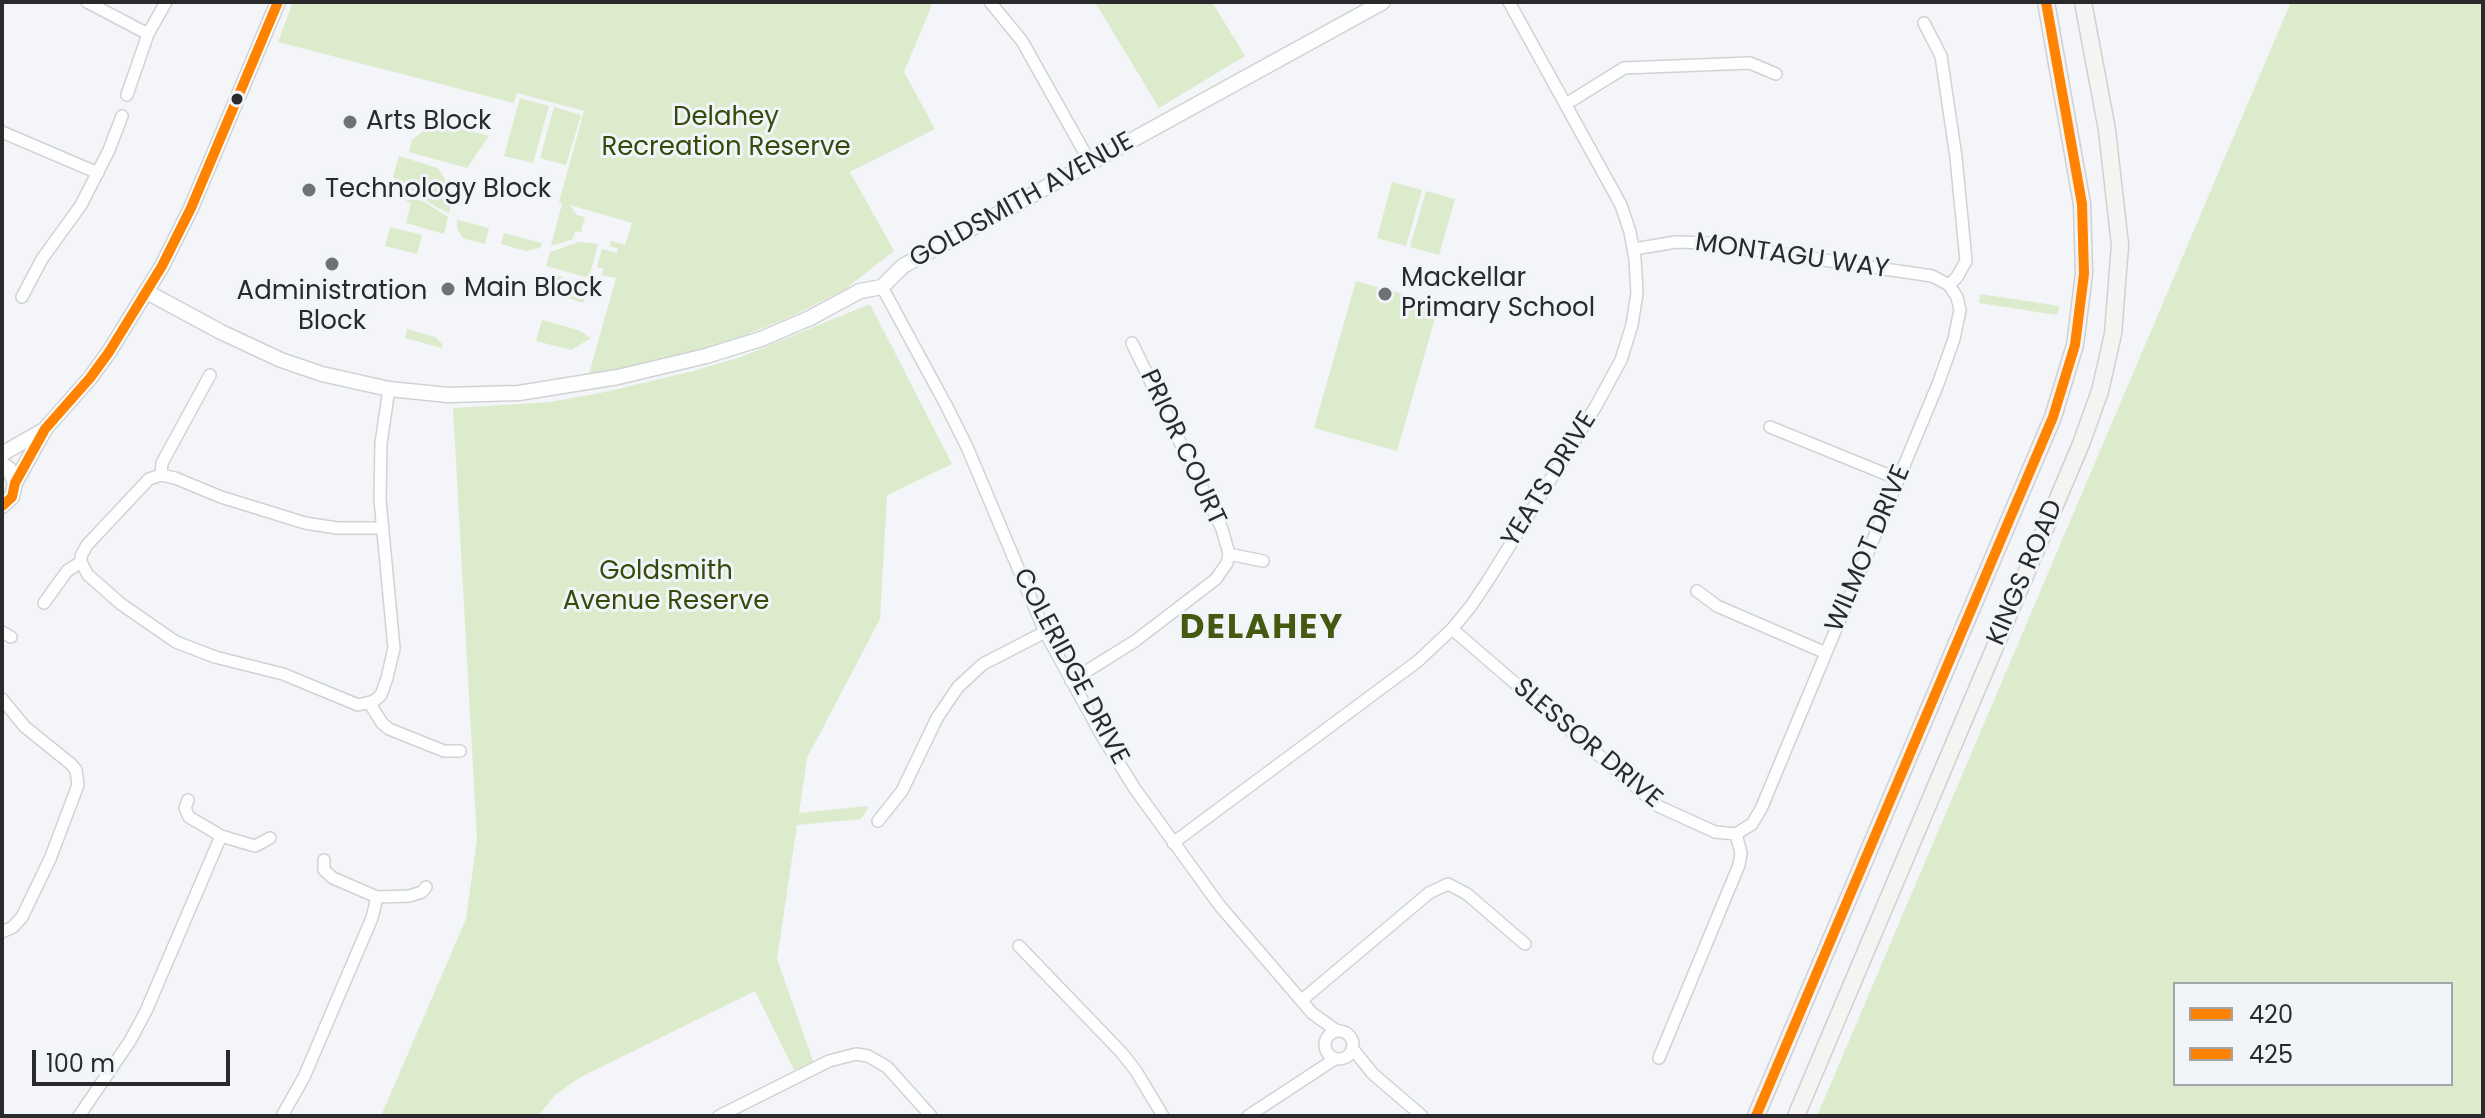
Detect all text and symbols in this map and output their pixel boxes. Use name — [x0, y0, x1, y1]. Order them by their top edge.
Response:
unlabelled marker — [229, 91, 245, 107]
park label: Delahey Recreation Reserve — [601, 102, 851, 164]
place label: Arts Block — [366, 106, 491, 138]
marker: Arts Block — [341, 113, 359, 131]
street label: GOLDSMITH AVENUE — [905, 127, 1139, 275]
place label: Technology Block — [325, 174, 551, 206]
marker: Technology Block — [300, 181, 318, 199]
street label: MONTAGU WAY — [1693, 228, 1891, 286]
marker: Administration Block — [323, 255, 341, 273]
place label: Mackellar Primary School — [1401, 263, 1595, 324]
place label: Main Block — [464, 273, 602, 305]
place label: Administration Block — [237, 276, 427, 338]
marker: Main Block — [439, 280, 457, 298]
marker: Mackellar Primary School — [1376, 285, 1394, 303]
street label: PRIOR COURT — [1132, 365, 1232, 531]
street label: YEATS DRIVE — [1496, 407, 1604, 553]
street label: WILMOT DRIVE — [1820, 461, 1918, 637]
street label: KINGS ROAD — [1981, 496, 2071, 650]
park label: Goldsmith Avenue Reserve — [563, 556, 769, 618]
street label: COLERIDGE DRIVE — [1005, 564, 1135, 770]
district label: DELAHEY — [1180, 609, 1344, 649]
street label: SLESSOR DRIVE — [1506, 673, 1668, 815]
legend — [2173, 982, 2453, 1086]
text: 420 — [2249, 998, 2293, 1031]
scale bar — [36, 1034, 234, 1084]
text: 425 — [2249, 1038, 2293, 1071]
text: 100 m — [46, 1047, 115, 1080]

